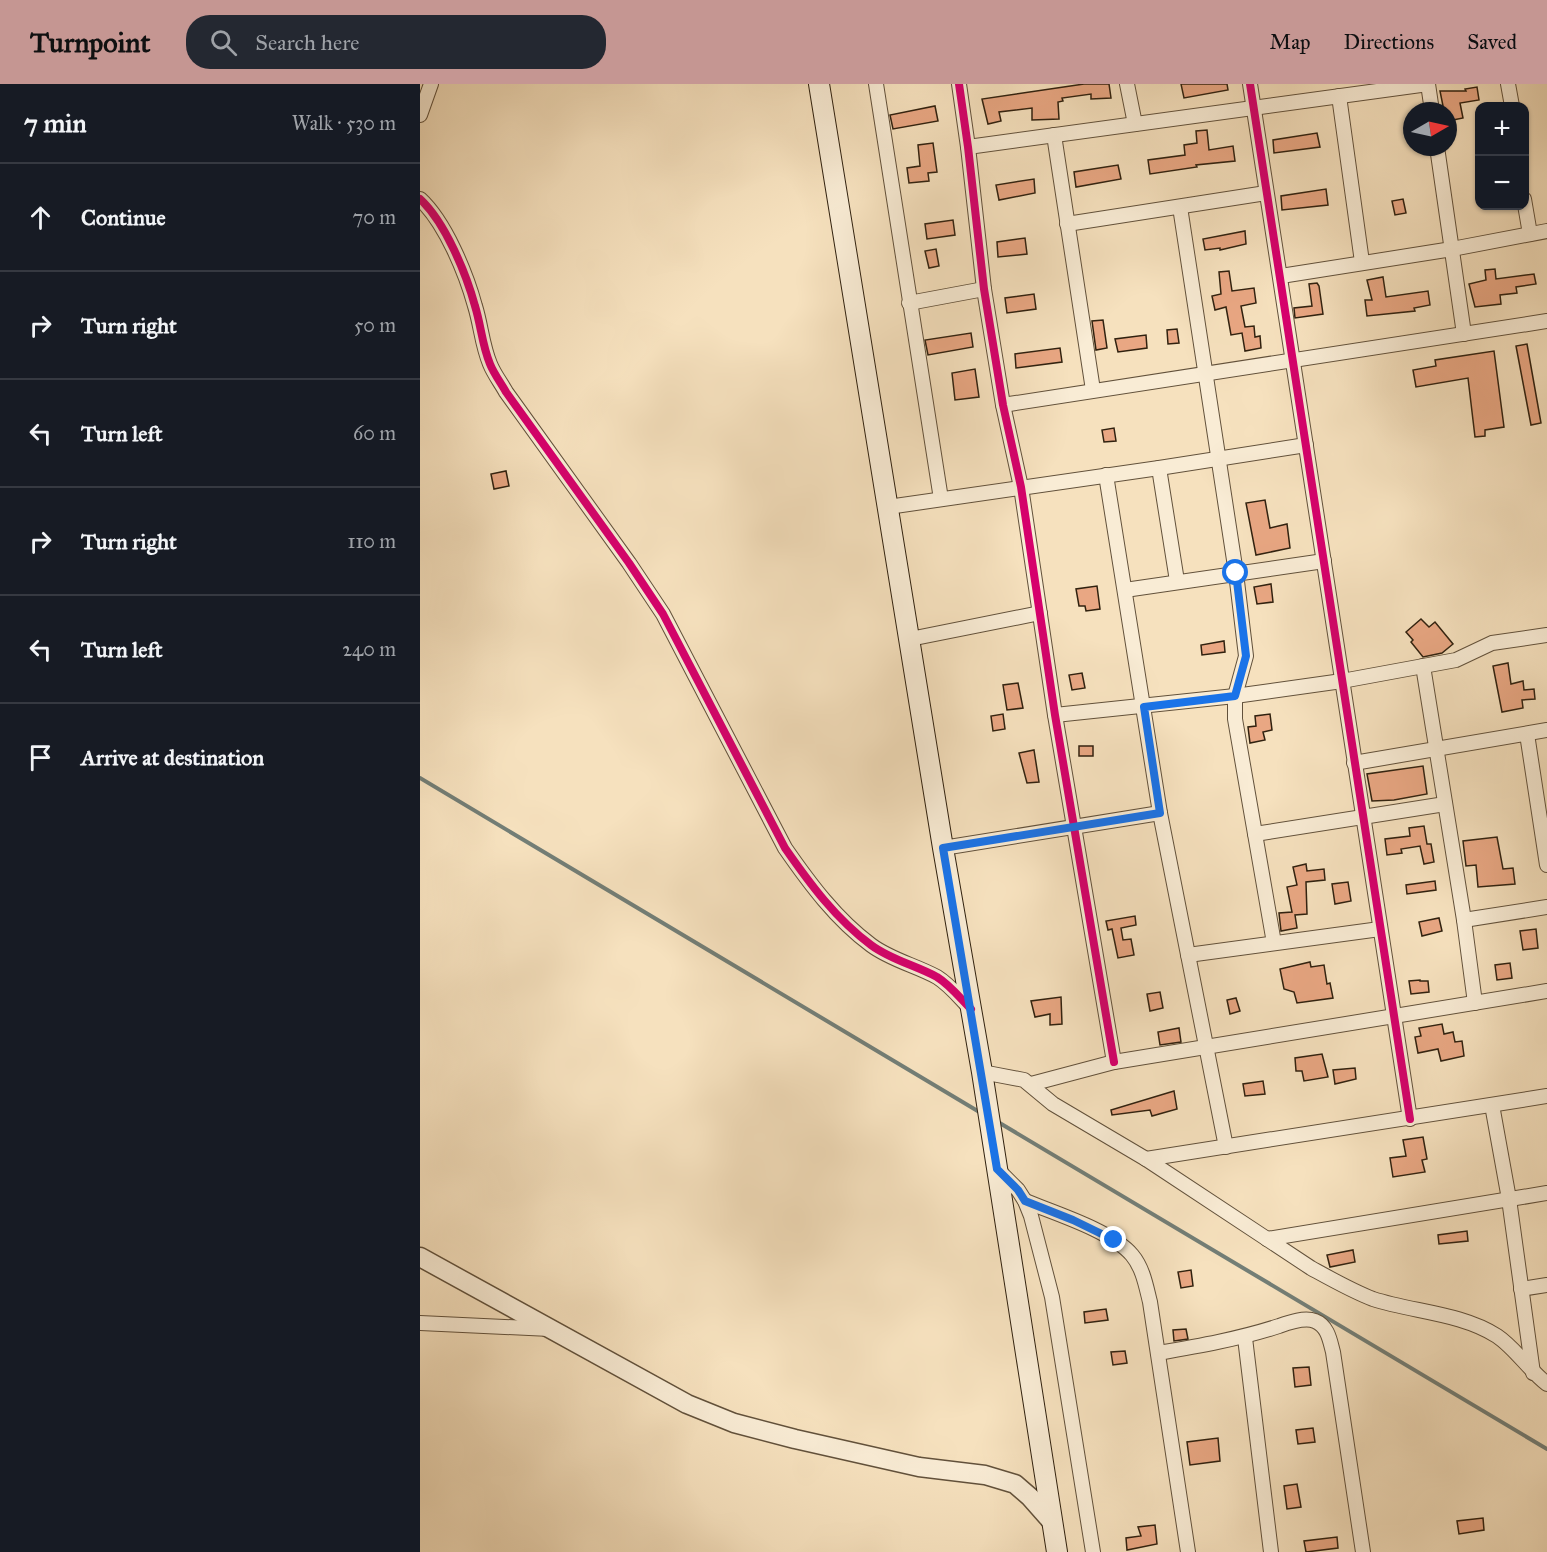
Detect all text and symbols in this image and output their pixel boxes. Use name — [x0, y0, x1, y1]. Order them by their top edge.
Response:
search box — [186, 15, 606, 69]
text: Turnpoint — [30, 25, 150, 60]
icon: search — [207, 26, 240, 59]
text: Search here — [255, 29, 359, 56]
text: Map — [1270, 29, 1311, 55]
text: Directions — [1344, 29, 1434, 55]
text: Saved — [1467, 29, 1517, 55]
north arrow — [1403, 102, 1457, 156]
map controls — [1475, 102, 1529, 210]
button: + — [1475, 102, 1529, 156]
text: 7 min — [24, 107, 87, 139]
text: Walk · 530 m — [292, 111, 396, 135]
button: − — [1475, 156, 1529, 210]
icon: ahead — [24, 201, 57, 234]
text: Continue — [81, 204, 166, 231]
text: 70 m — [353, 205, 396, 229]
icon: right — [24, 309, 57, 342]
text: Turn right — [81, 312, 177, 339]
text: 50 m — [354, 313, 396, 337]
icon: left — [24, 417, 57, 450]
text: Turn left — [81, 420, 163, 447]
text: 60 m — [353, 421, 396, 445]
icon: right — [24, 525, 57, 558]
text: Turn right — [81, 528, 177, 555]
text: 110 m — [348, 529, 396, 553]
route start — [1222, 559, 1248, 585]
icon: left — [24, 633, 57, 666]
text: Turn left — [81, 636, 163, 663]
text: 240 m — [342, 637, 396, 661]
icon: arrive — [24, 741, 57, 774]
text: Arrive at destination — [81, 744, 264, 771]
route end — [1100, 1226, 1126, 1252]

